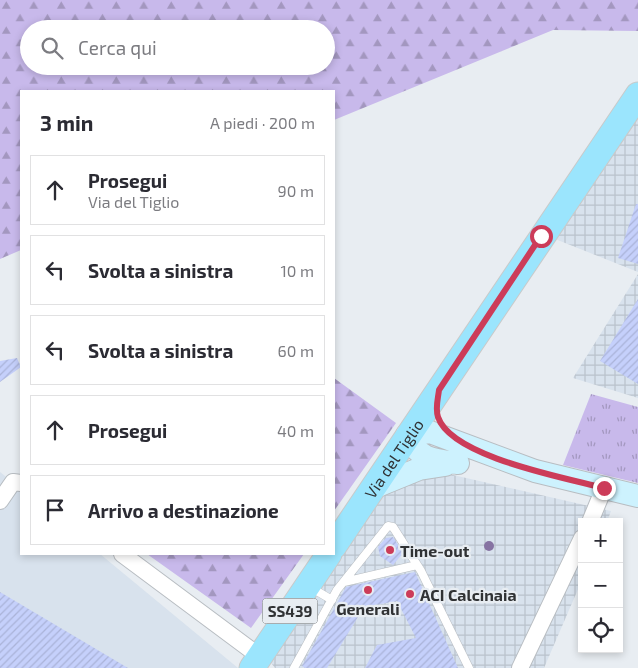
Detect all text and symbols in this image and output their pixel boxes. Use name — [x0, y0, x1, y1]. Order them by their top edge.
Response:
search box — [20, 20, 335, 75]
icon: search — [38, 34, 66, 62]
text: Cerca qui — [78, 36, 157, 59]
text: 3 min — [40, 110, 93, 135]
text: A piedi · 200 m — [210, 113, 315, 132]
text: Prosegui — [88, 169, 167, 192]
icon: ahead — [41, 176, 69, 204]
text: 90 m — [278, 181, 314, 200]
text: Via del Tiglio — [88, 192, 179, 211]
route start — [530, 225, 553, 248]
icon: left — [41, 256, 69, 284]
text: Svolta a sinistra — [88, 259, 233, 282]
text: 10 m — [280, 261, 314, 280]
icon: left — [41, 336, 69, 364]
text: Svolta a sinistra — [88, 339, 233, 362]
text: 60 m — [278, 341, 314, 360]
street label: Via del Tiglio — [360, 415, 427, 501]
icon: ahead — [41, 416, 69, 444]
text: Prosegui — [88, 419, 167, 442]
text: 40 m — [277, 421, 314, 440]
route end — [593, 477, 616, 500]
icon: arrive — [41, 496, 69, 524]
text: Arrivo a destinazione — [88, 499, 279, 522]
map controls — [578, 518, 623, 653]
button: + — [578, 518, 623, 563]
place label: Time-out — [400, 541, 470, 560]
marker: Time-out — [384, 544, 396, 556]
button: − — [578, 563, 623, 608]
marker: Generali — [362, 584, 374, 596]
place label: ACI Calcinaia — [420, 585, 517, 604]
marker: ACI Calcinaia — [404, 588, 416, 600]
road number: SS439 — [262, 598, 318, 624]
place label: Generali — [336, 599, 400, 618]
button: locate — [578, 608, 623, 653]

